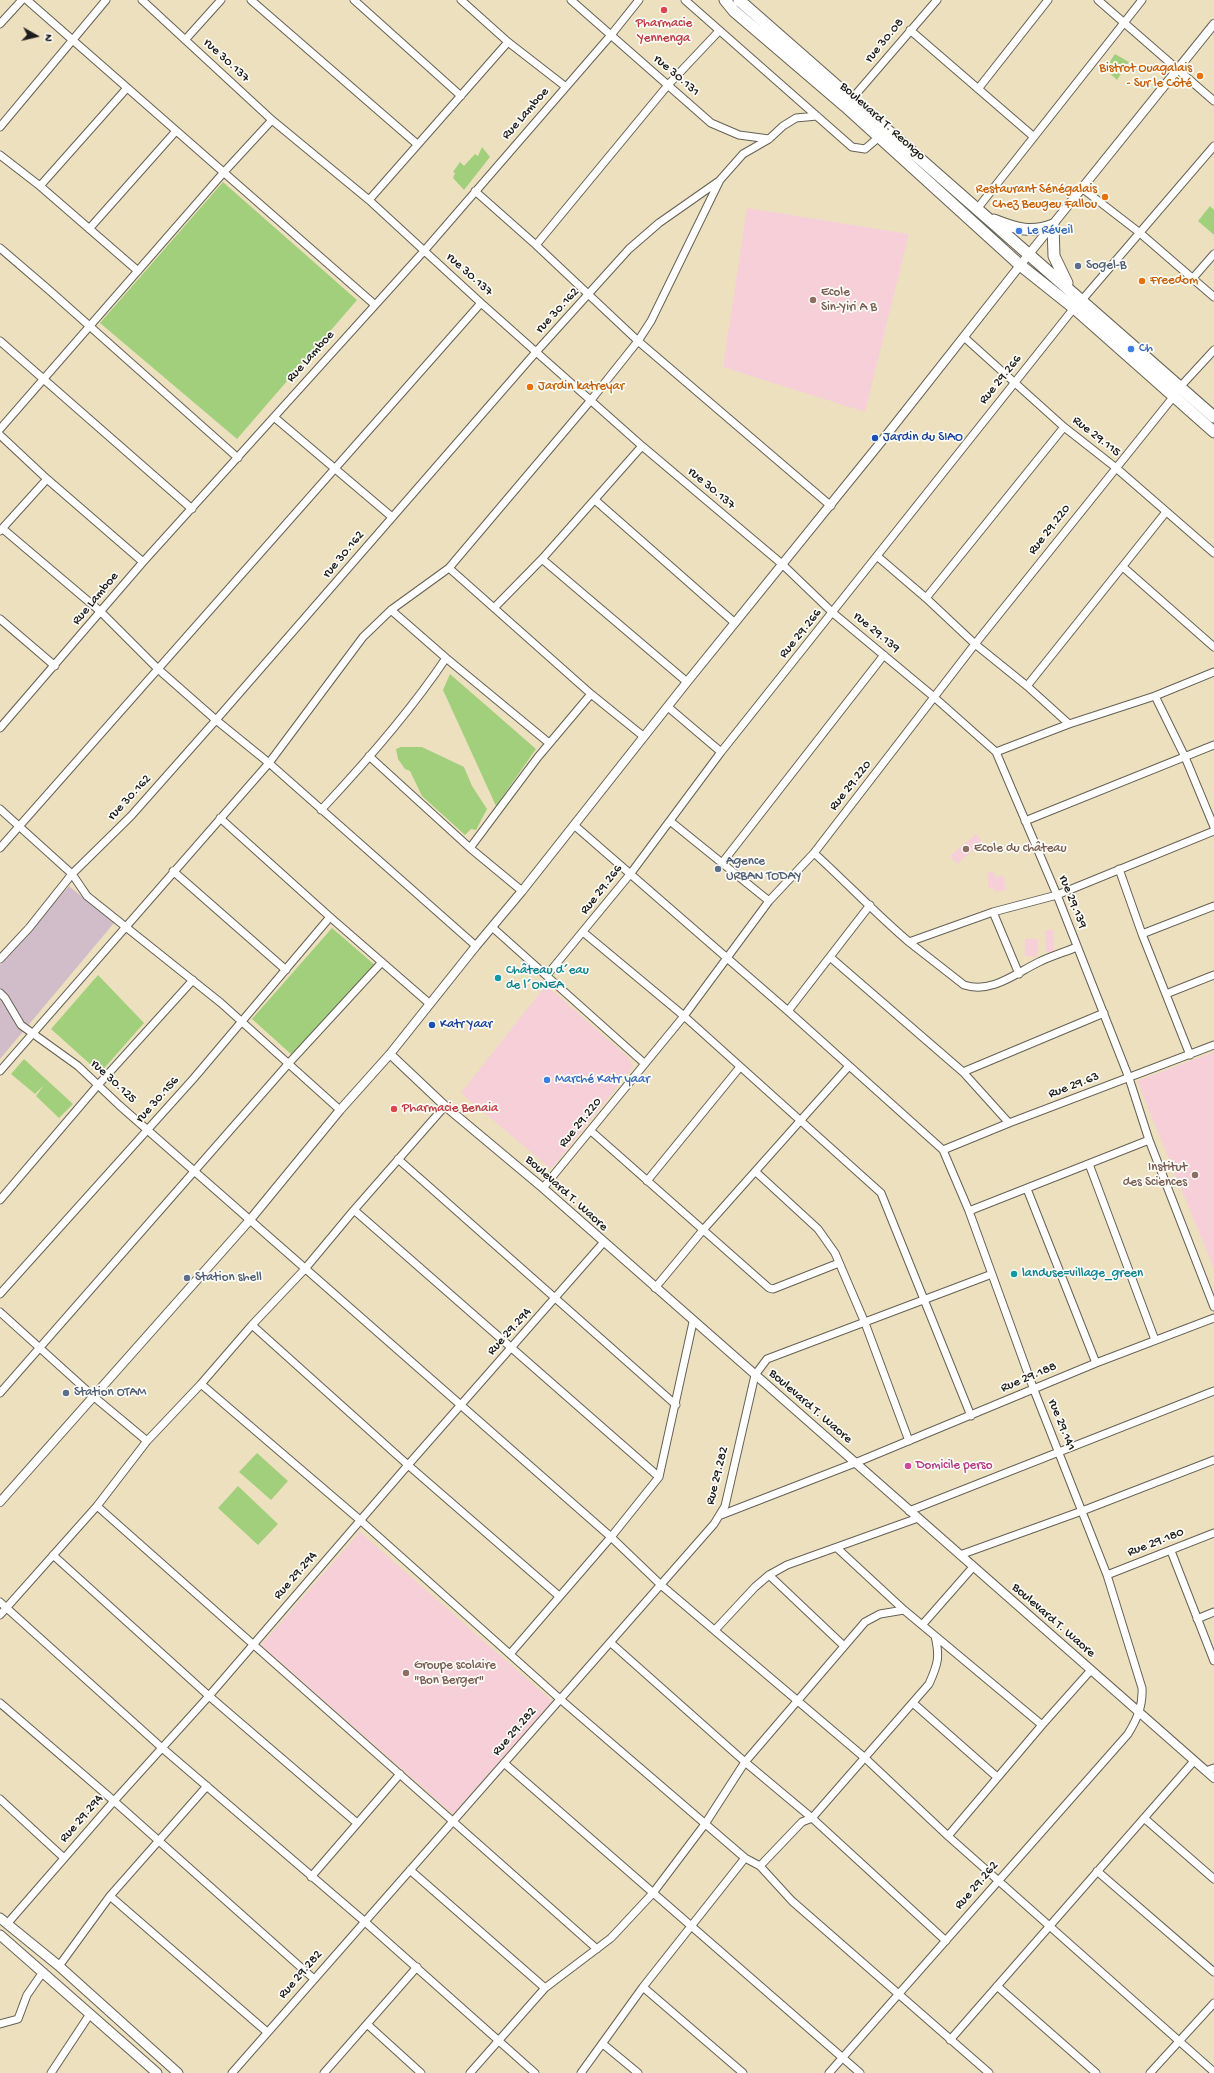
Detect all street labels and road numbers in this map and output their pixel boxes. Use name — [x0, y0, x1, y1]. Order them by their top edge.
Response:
street label: rue 30.08 — [862, 16, 908, 66]
street label: rue 30.137 — [200, 36, 252, 86]
street label: rue 30.131 — [650, 52, 702, 100]
street label: Boulevard T. Reongo — [836, 79, 928, 165]
street label: Rue Lamboe — [499, 85, 553, 143]
street label: rue 30.137 — [442, 250, 496, 300]
street label: rue 30.162 — [533, 285, 583, 337]
street label: Rue Lamboe — [284, 328, 338, 386]
street label: Rue 29.266 — [976, 352, 1026, 408]
street label: Rue 29.115 — [1069, 413, 1123, 461]
street label: rue 30.137 — [684, 465, 738, 513]
street label: Rue 29.220 — [1025, 502, 1075, 558]
street label: rue 30.162 — [320, 528, 368, 582]
street label: Rue Lamboe — [69, 569, 123, 629]
street label: Rue 29.266 — [776, 606, 826, 662]
street label: rue 29.139 — [850, 609, 902, 657]
street label: Rue 29.220 — [826, 758, 876, 814]
street label: rue 30.162 — [105, 772, 155, 824]
street label: Rue 29.266 — [578, 862, 626, 918]
street label: rue 29.139 — [1054, 873, 1090, 931]
street label: rue 30.125 — [87, 1057, 139, 1107]
street label: Rue 29.63 — [1046, 1069, 1102, 1103]
street label: rue 30.156 — [133, 1073, 183, 1127]
street label: Rue 29.220 — [556, 1095, 606, 1151]
street label: Boulevard T. Waore — [521, 1153, 611, 1235]
street label: Rue 29.294 — [485, 1305, 535, 1359]
street label: Rue 29.188 — [999, 1359, 1059, 1397]
street label: Boulevard T. Waore — [765, 1366, 855, 1448]
street label: rue 29.141 — [1044, 1397, 1078, 1453]
street label: Rue 29.282 — [703, 1445, 733, 1507]
street label: Rue 29.180 — [1125, 1525, 1187, 1561]
street label: Rue 29.294 — [271, 1549, 321, 1603]
street label: Boulevard T. Waore — [1008, 1580, 1098, 1662]
street label: Rue 29.282 — [490, 1704, 540, 1760]
street label: Rue 29.294 — [57, 1792, 107, 1846]
street label: Rue 29.262 — [952, 1859, 1002, 1913]
street label: Rue 29.282 — [276, 1947, 326, 2003]

